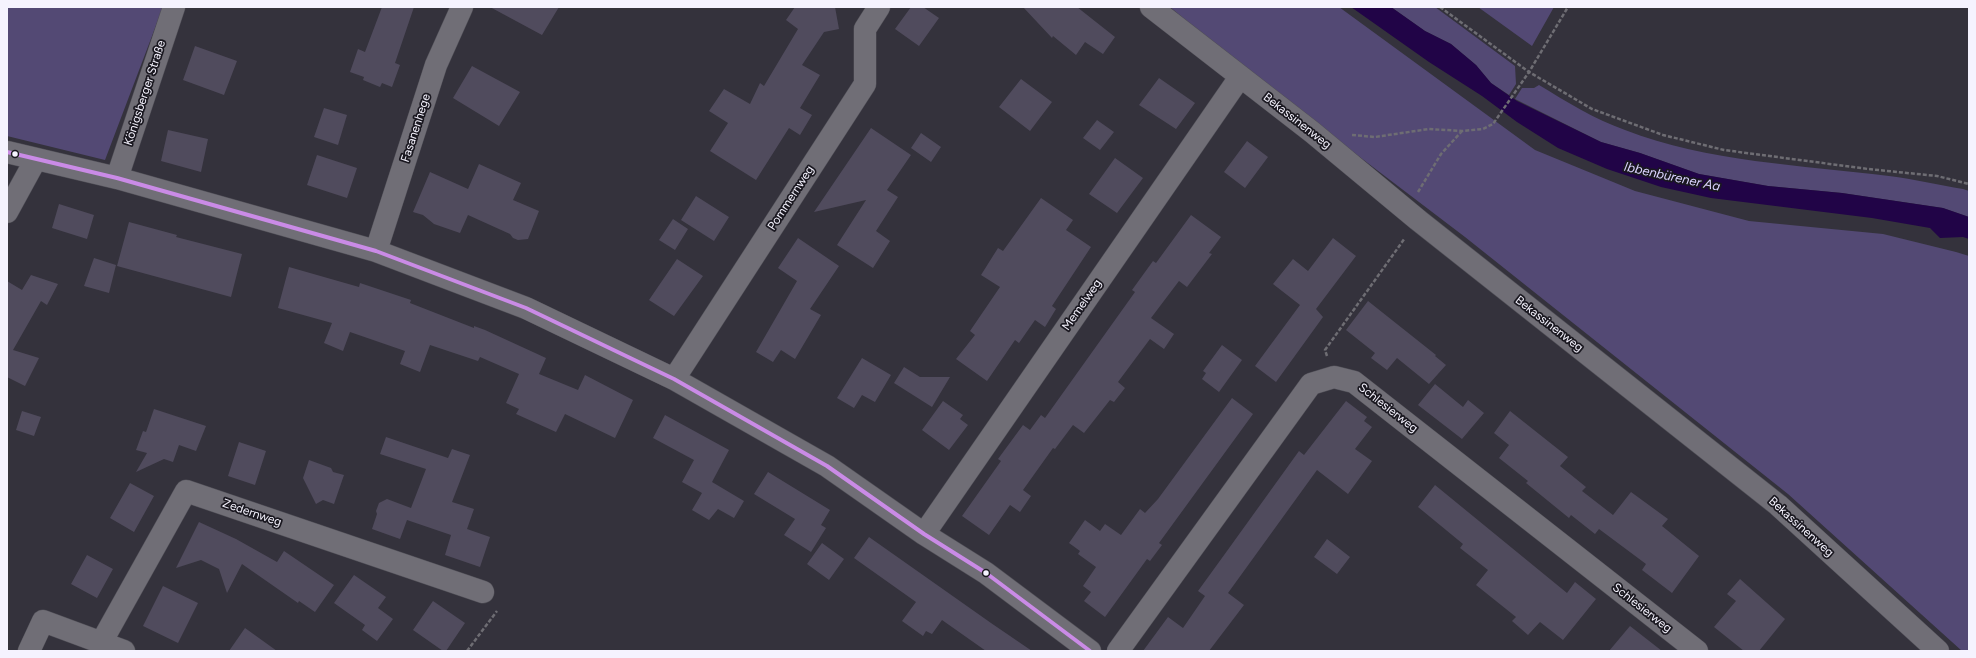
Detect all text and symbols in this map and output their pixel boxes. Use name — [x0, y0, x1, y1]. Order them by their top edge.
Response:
street label: Königsberger Straße — [121, 38, 169, 148]
street label: Bekassinenweg — [1260, 90, 1334, 152]
street label: Fasanenhege — [398, 92, 434, 164]
unlabelled marker — [10, 149, 20, 159]
water label: Ibbenbürener Aa — [1622, 159, 1722, 195]
street label: Pommernweg — [765, 163, 817, 233]
street label: Memelweg — [1059, 277, 1105, 333]
street label: Bekassinenweg — [1512, 293, 1586, 355]
street label: Schlesierweg — [1355, 380, 1421, 436]
street label: Bekassinenweg — [1766, 494, 1836, 560]
street label: Zedernweg — [221, 496, 283, 530]
unlabelled marker — [981, 568, 991, 578]
street label: Schlesierweg — [1609, 580, 1675, 636]

